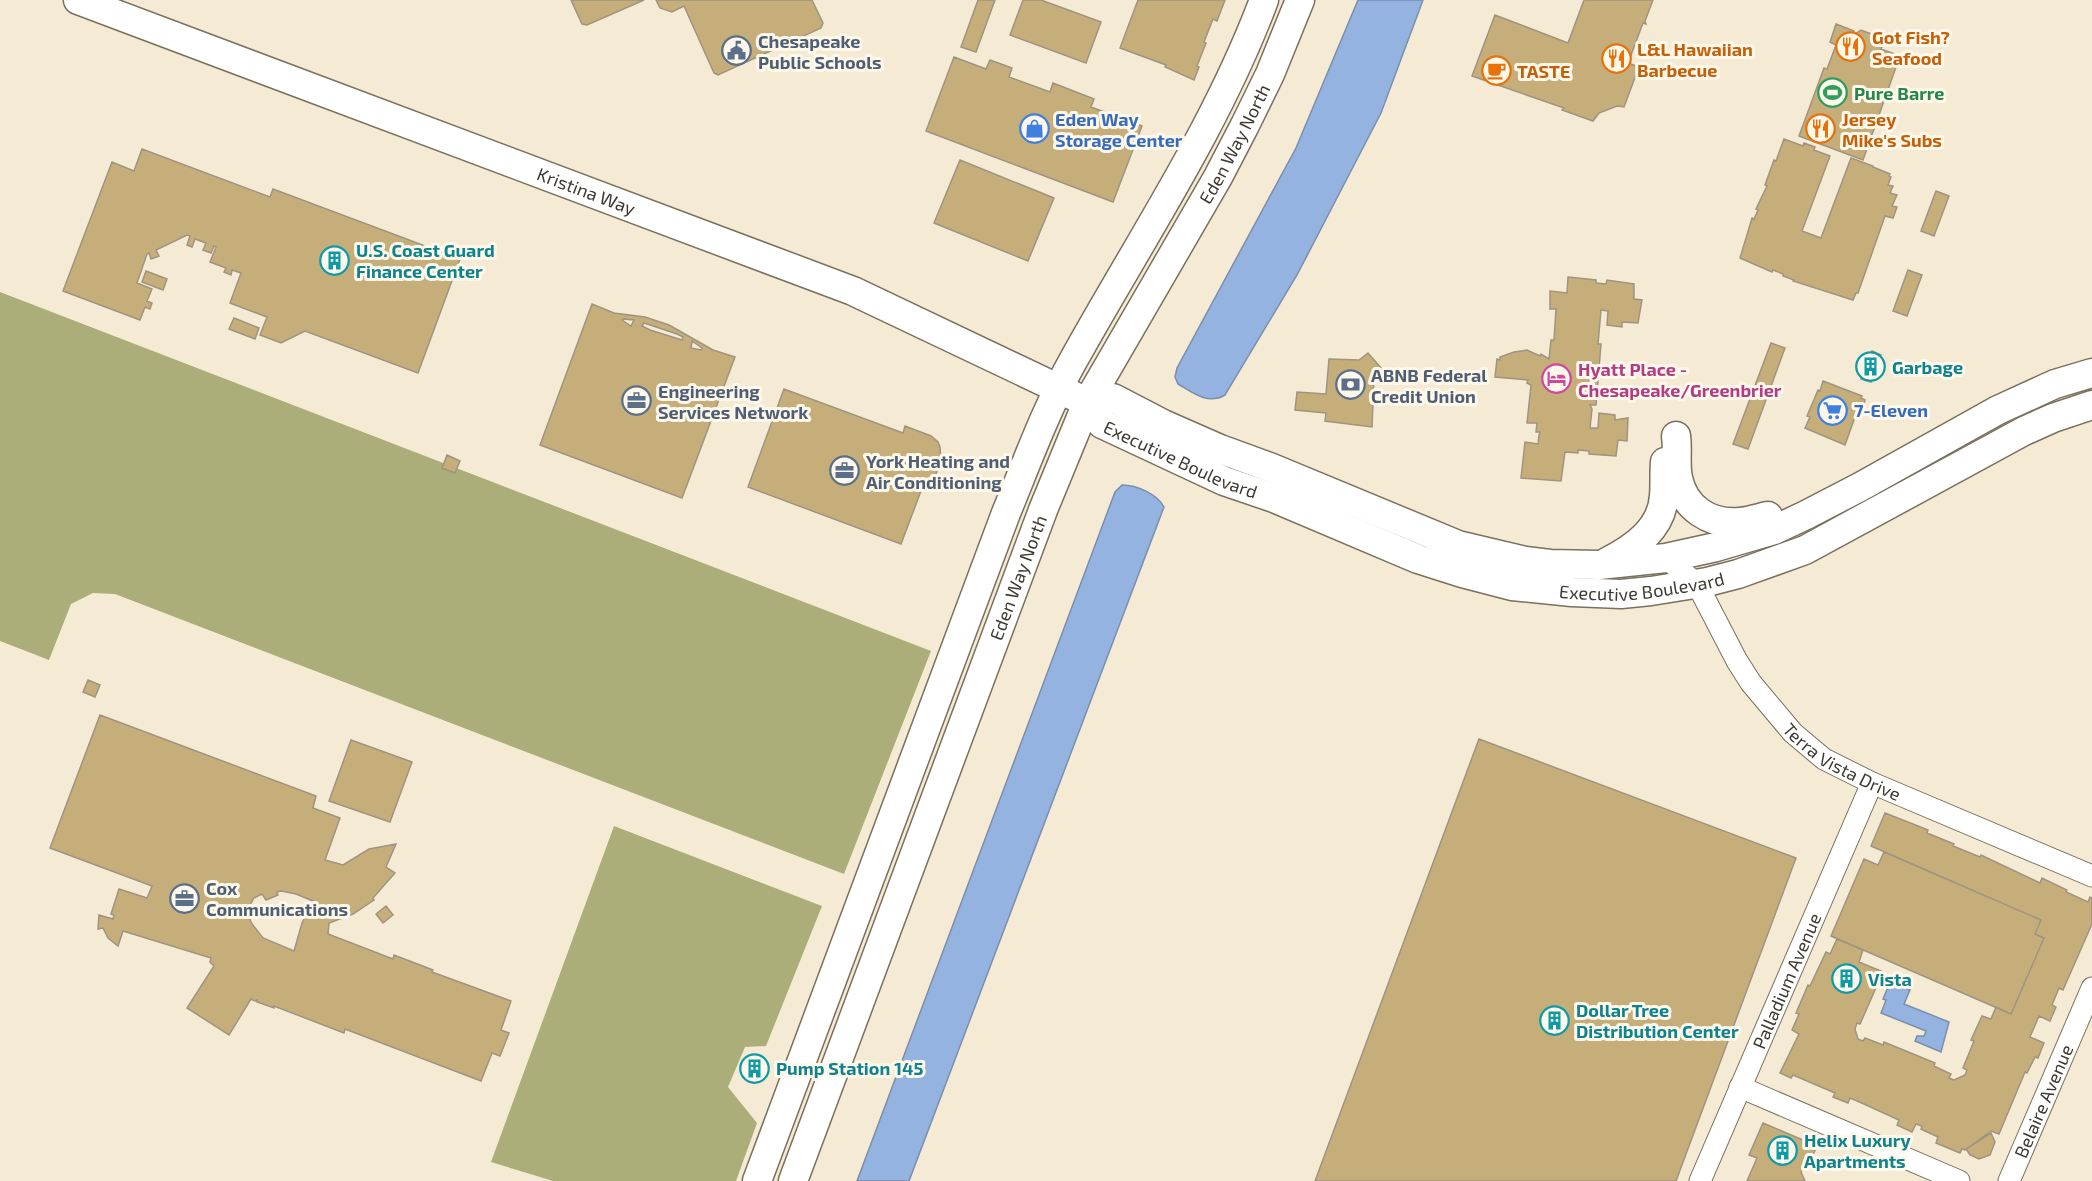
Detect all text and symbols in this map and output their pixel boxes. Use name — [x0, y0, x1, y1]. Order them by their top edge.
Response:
place label: Got Fish? Seafood — [1872, 26, 1950, 69]
place label: Chesapeake Public Schools — [758, 30, 882, 73]
restaurant icon: Got Fish? Seafood — [1835, 31, 1867, 63]
public building icon: Chesapeake Public Schools — [721, 35, 753, 67]
place label: L&L Hawaiian Barbecue — [1637, 38, 1753, 81]
restaurant icon: L&L Hawaiian Barbecue — [1600, 43, 1632, 75]
cafe icon: TASTE — [1480, 55, 1512, 87]
place label: TASTE — [1517, 60, 1570, 82]
sports icon: Pure Barre — [1817, 77, 1849, 109]
street label: Eden Way North — [1194, 80, 1274, 207]
place label: Pure Barre — [1854, 82, 1945, 104]
place label: Eden Way Storage Center — [1055, 108, 1183, 151]
place label: Jersey Mike's Subs — [1842, 108, 1942, 151]
shop icon: Eden Way Storage Center — [1018, 113, 1050, 145]
restaurant icon: Jersey Mike's Subs — [1805, 113, 1837, 145]
street label: Kristina Way — [534, 162, 639, 219]
place label: U.S. Coast Guard Finance Center — [356, 239, 495, 282]
building icon: U.S. Coast Guard Finance Center — [319, 244, 351, 276]
building icon: Garbage — [1855, 351, 1887, 383]
place label: Garbage — [1892, 356, 1963, 378]
place label: Hyatt Place - Chesapeake/Greenbrier — [1578, 358, 1782, 401]
hotel icon: Hyatt Place - Chesapeake/Greenbrier — [1541, 363, 1573, 395]
place label: ABNB Federal Credit Union — [1371, 364, 1487, 407]
bank icon: ABNB Federal Credit Union — [1334, 369, 1366, 401]
place label: Engineering Services Network — [658, 380, 808, 423]
office icon: Engineering Services Network — [621, 385, 653, 417]
supermarket icon: 7-Eleven — [1817, 394, 1849, 426]
place label: 7-Eleven — [1854, 399, 1928, 421]
street label: Executive Boulevard — [1100, 415, 1260, 503]
place label: York Heating and Air Conditioning — [866, 450, 1010, 493]
office icon: York Heating and Air Conditioning — [829, 455, 861, 487]
street label: Eden Way North — [985, 512, 1051, 643]
street label: Executive Boulevard — [1558, 567, 1726, 605]
street label: Terra Vista Drive — [1778, 719, 1904, 805]
place label: Cox Communications — [206, 877, 348, 920]
office icon: Cox Communications — [169, 882, 201, 914]
street label: Palladium Avenue — [1747, 910, 1826, 1052]
building icon: Vista — [1831, 963, 1863, 995]
place label: Vista — [1868, 968, 1912, 990]
place label: Dollar Tree Distribution Center — [1576, 999, 1739, 1042]
building icon: Dollar Tree Distribution Center — [1539, 1004, 1571, 1036]
street label: Belaire Avenue — [2009, 1041, 2077, 1161]
building icon: Pump Station 145 — [739, 1052, 771, 1084]
place label: Pump Station 145 — [776, 1057, 923, 1079]
place label: Helix Luxury Apartments — [1804, 1129, 1911, 1172]
building icon: Helix Luxury Apartments — [1767, 1134, 1799, 1166]

